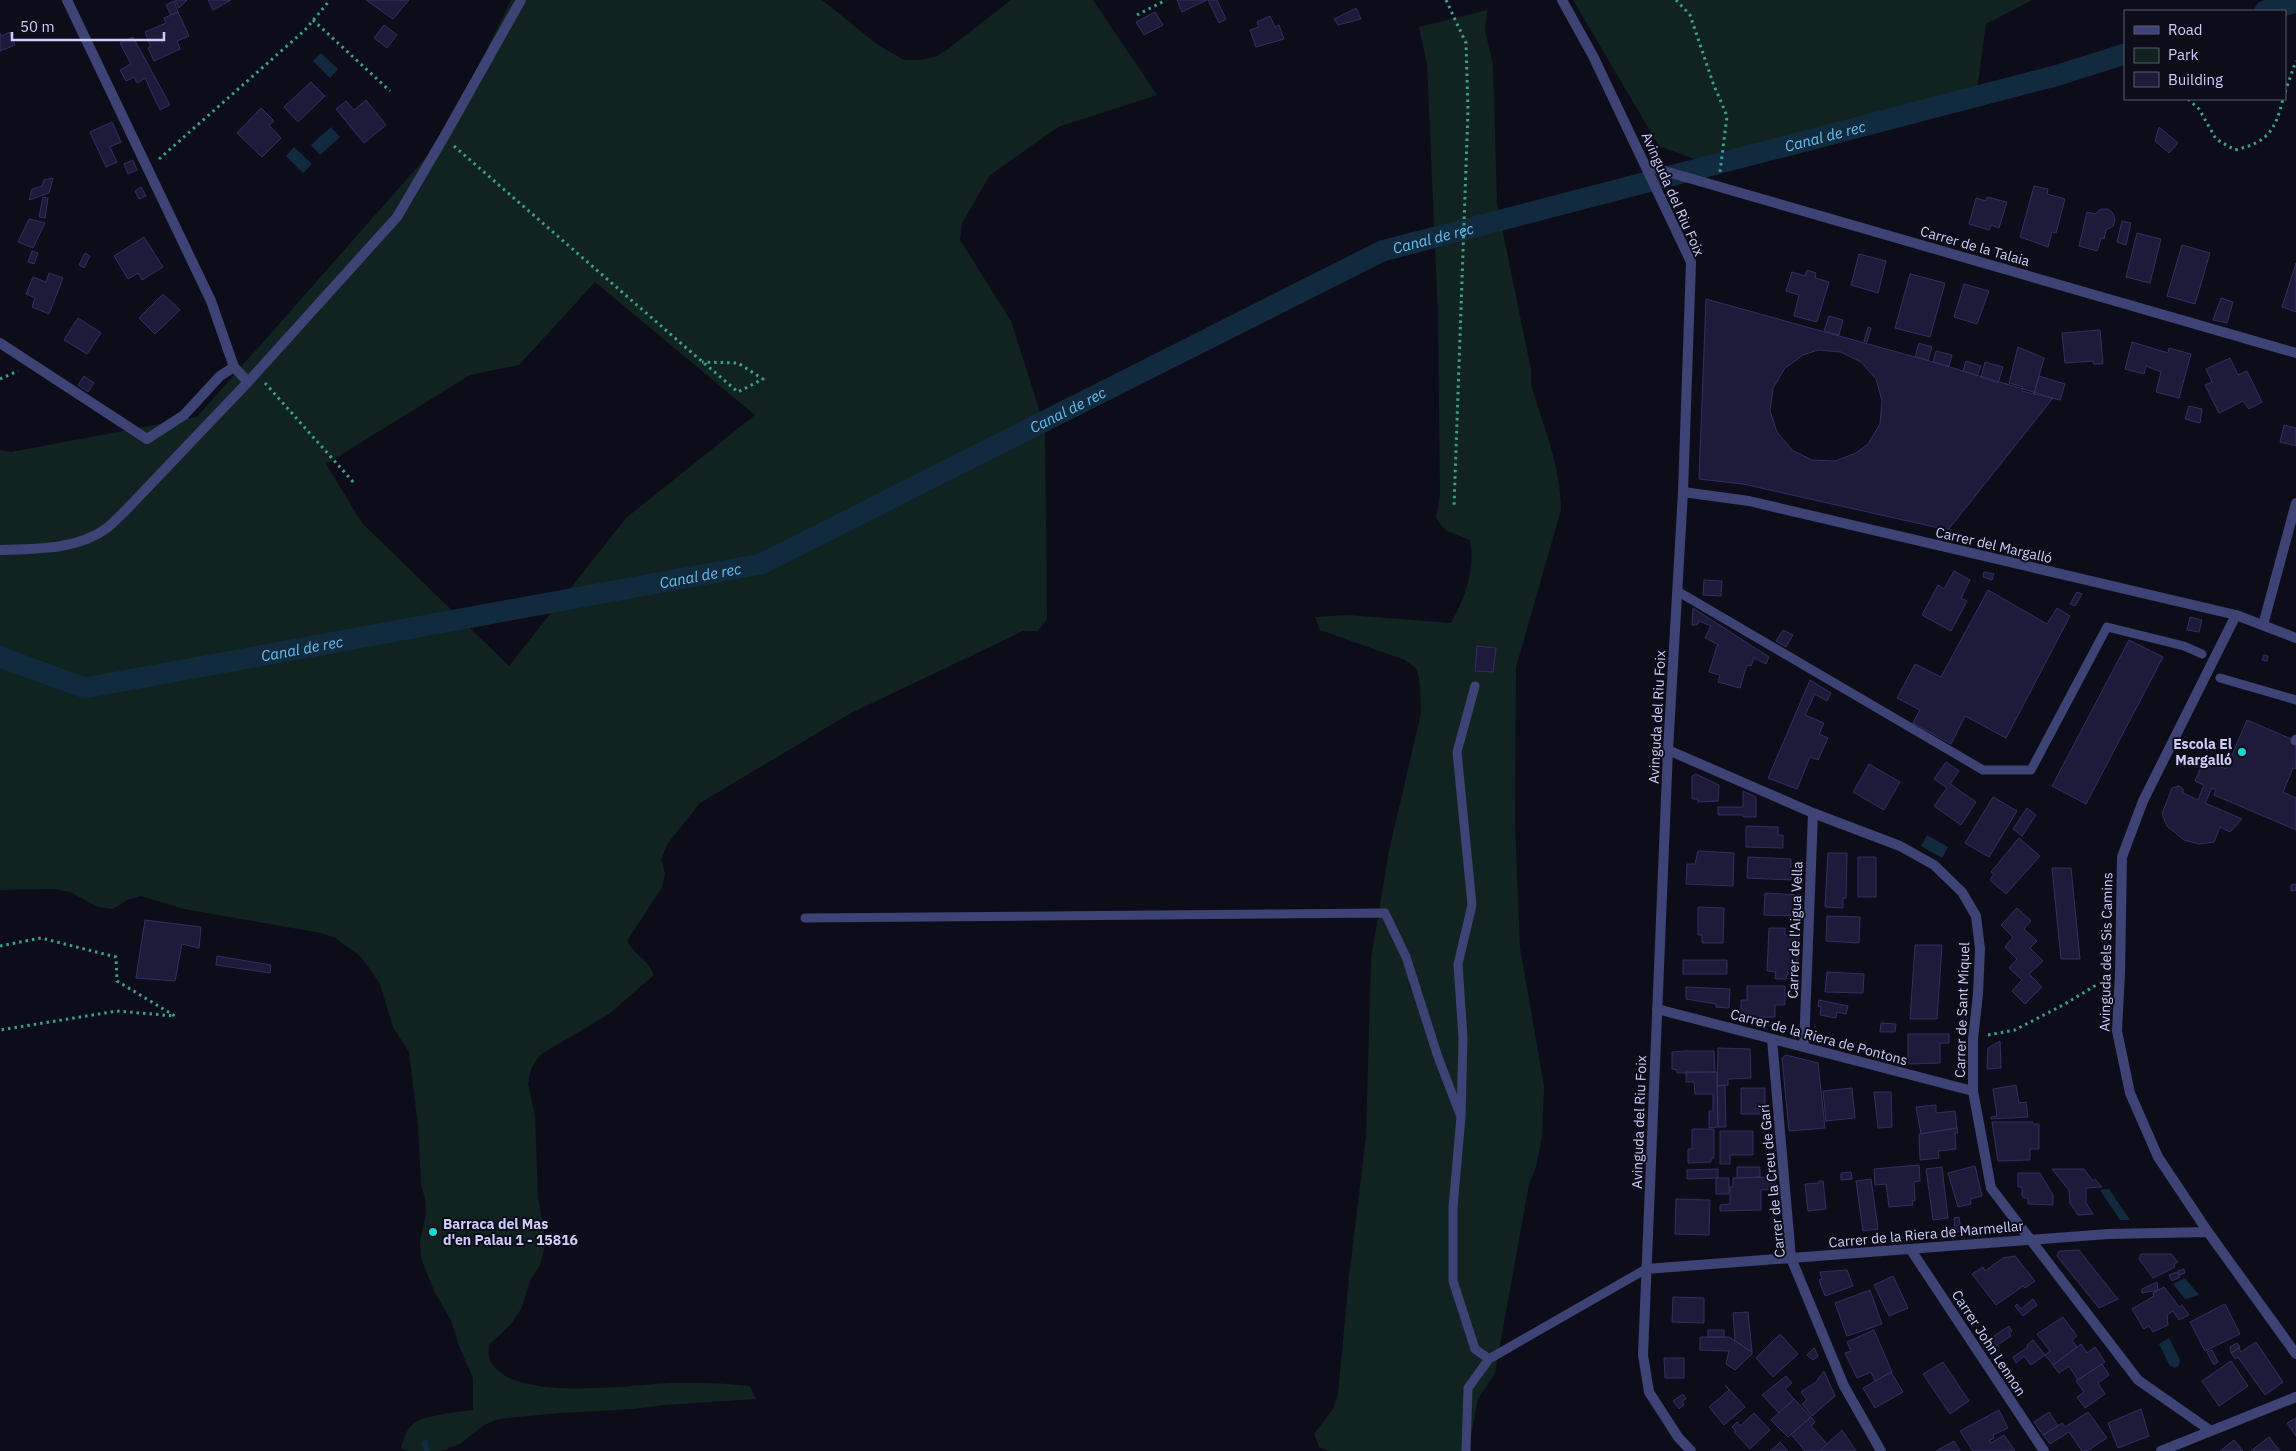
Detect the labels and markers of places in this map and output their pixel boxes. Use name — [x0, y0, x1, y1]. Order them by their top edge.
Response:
place label: Escola El Margalló — [2173, 735, 2232, 769]
marker: Escola El Margalló — [2236, 746, 2248, 758]
place label: Barraca del Mas d'en Palau 1 - 15816 — [443, 1215, 578, 1249]
marker: Barraca del Mas d'en Palau 1 - 15816 — [427, 1226, 439, 1238]

